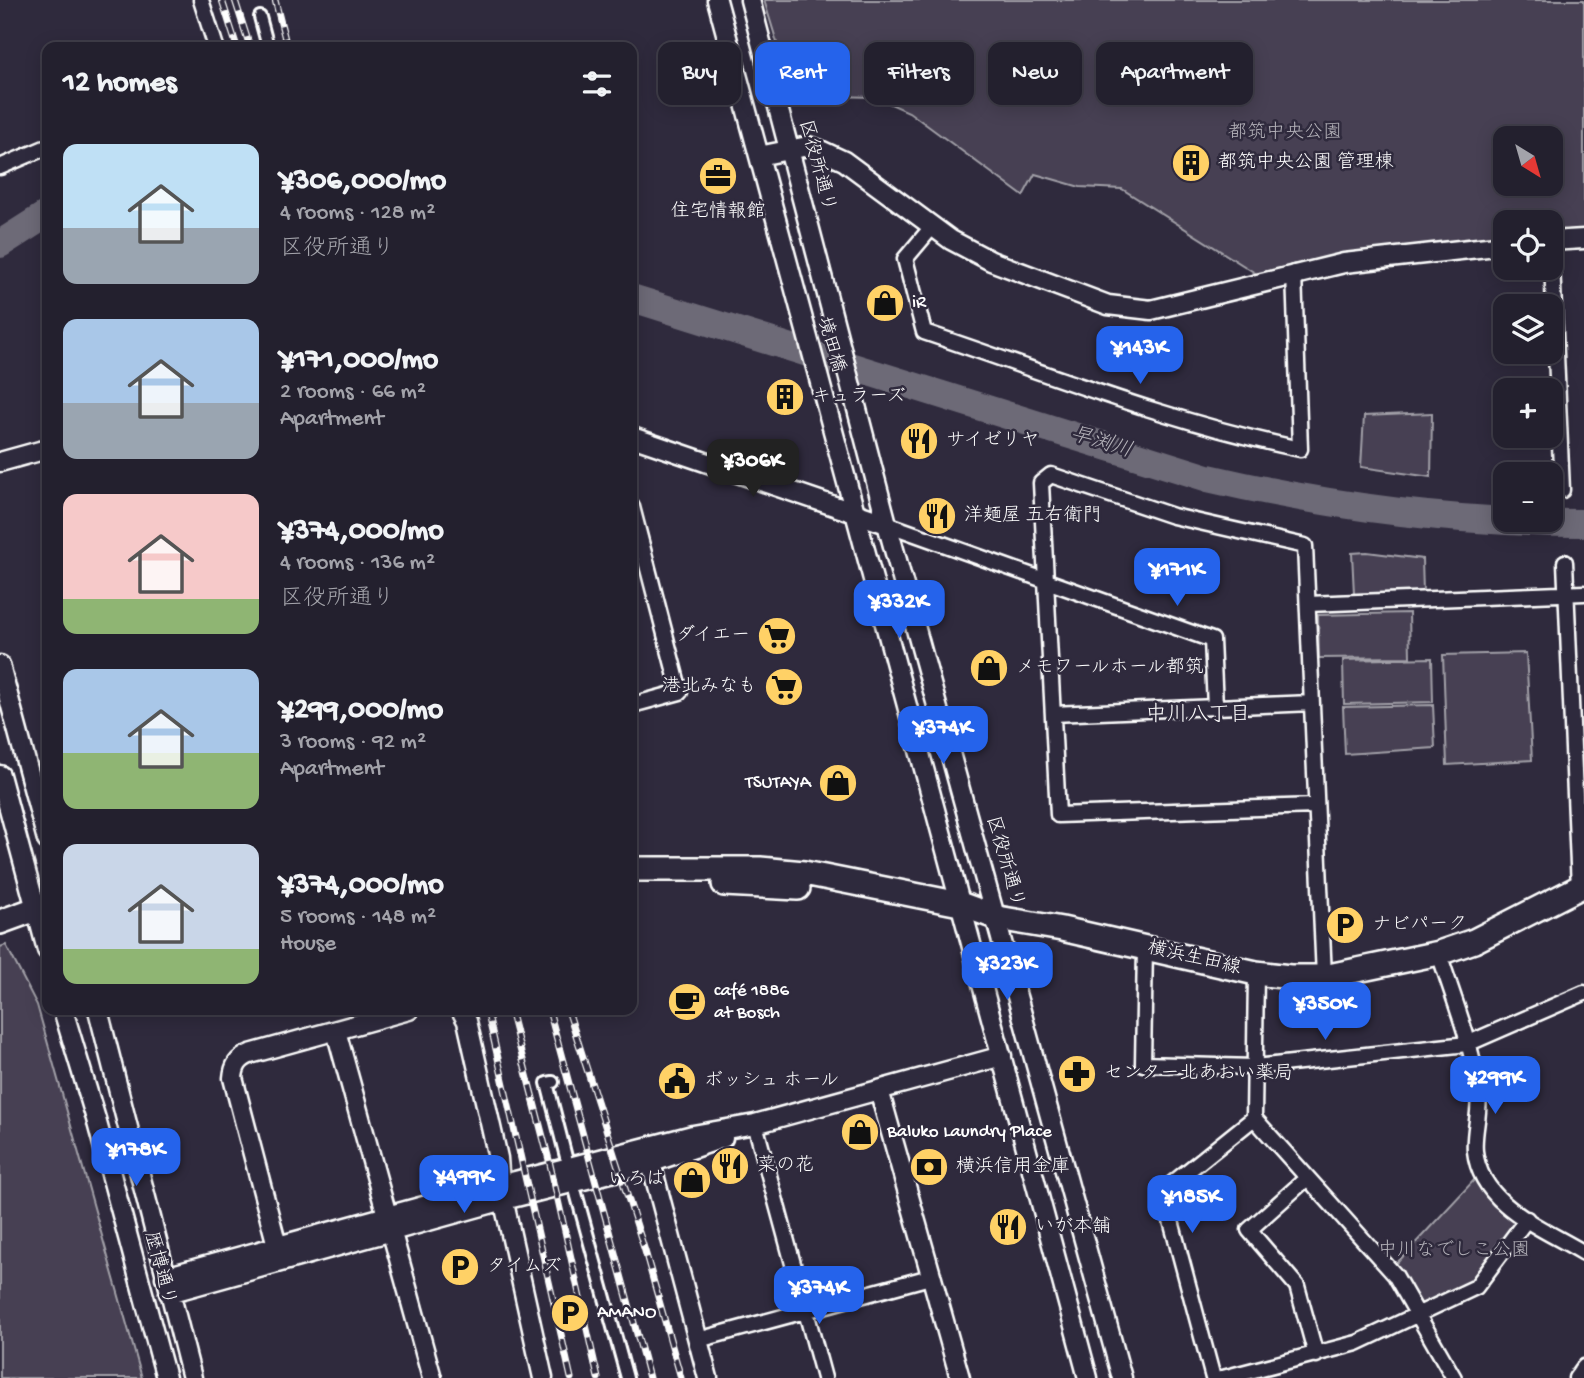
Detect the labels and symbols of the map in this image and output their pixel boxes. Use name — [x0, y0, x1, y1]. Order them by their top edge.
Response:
street label: 区役所通り — [793, 117, 839, 215]
park label: 都筑中央公園 — [1228, 121, 1342, 145]
north arrow — [1493, 126, 1563, 196]
building icon: 都筑中央公園 管理棟 — [1170, 142, 1212, 184]
place label: 都筑中央公園 管理棟 — [1218, 151, 1394, 175]
office icon: 住宅情報館 — [697, 155, 739, 197]
place label: 住宅情報館 — [670, 200, 766, 224]
shop icon: iR — [864, 282, 906, 324]
place label: iR — [912, 292, 927, 315]
street label: 境田橋 — [811, 314, 850, 376]
pin: ¥143K — [1091, 326, 1189, 386]
building icon: キュラーズ — [764, 376, 806, 418]
place label: キュラーズ — [812, 386, 905, 409]
restaurant icon: サイゼリヤ — [898, 420, 940, 462]
water label: 早渕川 — [1067, 422, 1135, 465]
place label: サイゼリヤ — [946, 430, 1040, 453]
pin: ¥306K — [704, 440, 802, 499]
restaurant icon: 洋麺屋 五右衛門 — [916, 495, 958, 537]
place label: 洋麺屋 五右衛門 — [964, 505, 1102, 528]
pin: ¥171K — [1128, 548, 1226, 608]
pin: ¥332K — [850, 580, 948, 640]
supermarket icon: ダイエー — [756, 615, 798, 657]
place label: ダイエー — [676, 624, 750, 648]
shop icon: メモワールホール都筑 — [968, 647, 1010, 689]
place label: メモワールホール都筑 — [1016, 656, 1204, 680]
supermarket icon: 港北みなも — [763, 666, 805, 708]
place label: 港北みなも — [662, 675, 757, 699]
district label: 中川八丁目 — [1146, 702, 1251, 729]
pin: ¥374K — [894, 706, 992, 766]
shop icon: TSUTAYA — [817, 762, 859, 804]
place label: TSUTAYA — [744, 772, 813, 795]
street label: 区役所通り — [980, 813, 1028, 911]
parking icon: ナビパーク — [1324, 904, 1366, 946]
place label: ナビパーク — [1372, 914, 1467, 937]
street label: 横浜生田線 — [1145, 936, 1243, 981]
pin: ¥323K — [958, 942, 1056, 1002]
place label: café 1886 at Bosch — [714, 980, 790, 1025]
cafe icon: café 1886 at Bosch — [666, 981, 708, 1023]
pin: ¥350K — [1276, 982, 1374, 1042]
pharmacy icon: センター北あおい薬局 — [1056, 1053, 1098, 1095]
pin: ¥299K — [1446, 1056, 1544, 1116]
public building icon: ボッシュ ホール — [656, 1060, 698, 1102]
place label: センター北あおい薬局 — [1104, 1062, 1293, 1086]
place label: ボッシュ ホール — [704, 1070, 839, 1093]
shop icon: Baluko Laundry Place — [839, 1111, 881, 1153]
place label: Baluko Laundry Place — [886, 1121, 1052, 1144]
pin: ¥178K — [87, 1128, 185, 1188]
restaurant icon: 菜の花 — [709, 1145, 751, 1187]
bank icon: 横浜信用金庫 — [908, 1146, 950, 1188]
place label: 菜の花 — [757, 1154, 814, 1178]
place label: 横浜信用金庫 — [956, 1155, 1070, 1179]
pin: ¥499K — [415, 1156, 513, 1215]
shop icon: いろは — [671, 1159, 713, 1201]
place label: いろは — [608, 1169, 665, 1192]
pin: ¥185K — [1143, 1176, 1241, 1235]
restaurant icon: いが本舗 — [987, 1206, 1029, 1248]
place label: いが本舗 — [1035, 1215, 1111, 1239]
street label: 歴博通り — [138, 1229, 181, 1309]
park label: 中川なでしこ公園 — [1378, 1239, 1530, 1263]
parking icon: タイムズ — [439, 1246, 481, 1288]
place label: タイムズ — [487, 1256, 561, 1279]
pin: ¥374K — [770, 1266, 868, 1326]
parking icon: AMANO — [549, 1292, 591, 1334]
place label: AMANO — [597, 1302, 657, 1325]

